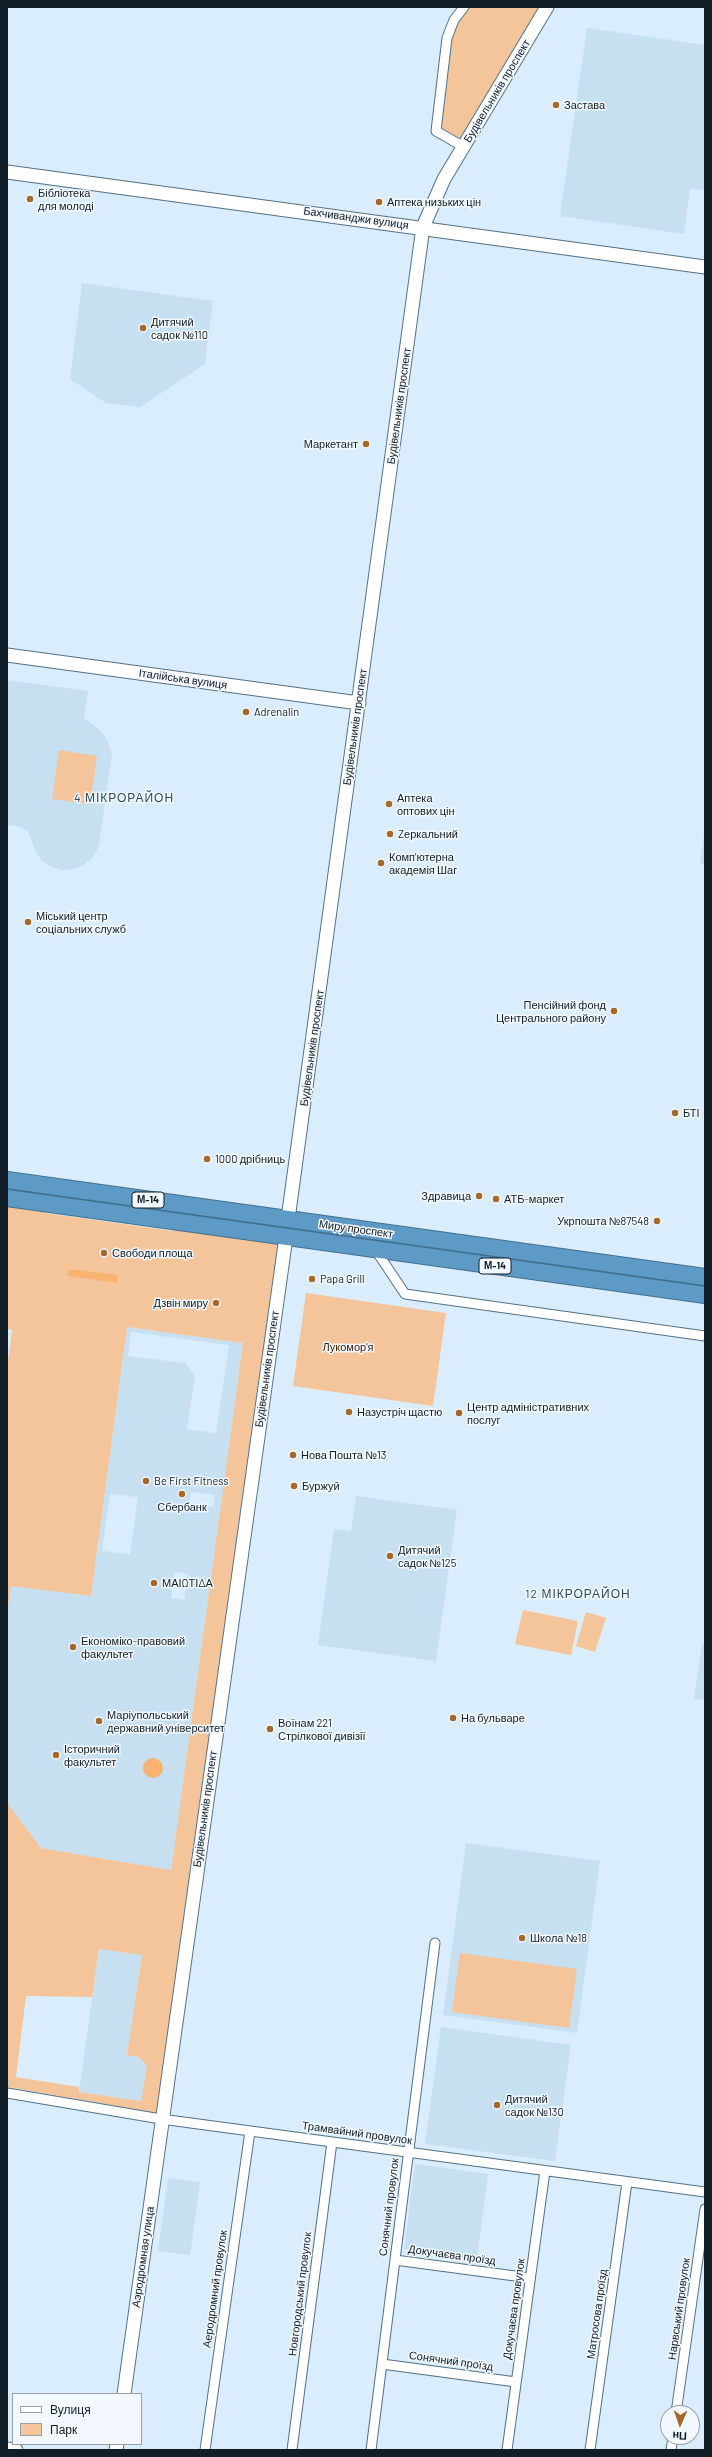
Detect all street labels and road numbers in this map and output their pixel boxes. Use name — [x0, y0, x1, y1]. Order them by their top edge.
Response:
street label: Будівельників проспект — [461, 37, 533, 145]
street label: Бахчиванджи вулиця — [303, 204, 409, 232]
street label: Будівельників проспект — [384, 347, 414, 465]
street label: Італійська вулиця — [138, 666, 228, 692]
street label: Будівельників проспект — [340, 668, 370, 786]
street label: Будівельників проспект — [297, 989, 327, 1107]
road number: М-14 — [132, 1192, 164, 1208]
street label: Миру проспект — [318, 1217, 394, 1241]
road number: М-14 — [479, 1258, 511, 1274]
street label: Будівельників проспект — [252, 1310, 282, 1428]
street label: Будівельників проспект — [190, 1750, 220, 1868]
street label: Трамвайний провулок — [301, 2119, 413, 2147]
street label: Сонячний провулок — [376, 2157, 402, 2257]
street label: Аэродромная улица — [129, 2206, 157, 2308]
street label: Аеродромний провулок — [200, 2229, 230, 2349]
street label: Новгородський провулок — [286, 2231, 314, 2357]
street label: Докучаєва проїзд — [407, 2242, 497, 2268]
street label: Нарвський провулок — [665, 2257, 693, 2361]
street label: Докучаєва провулок — [500, 2258, 528, 2360]
street label: Матросова проїзд — [584, 2268, 610, 2360]
street label: Сонячний проїзд — [408, 2349, 494, 2373]

